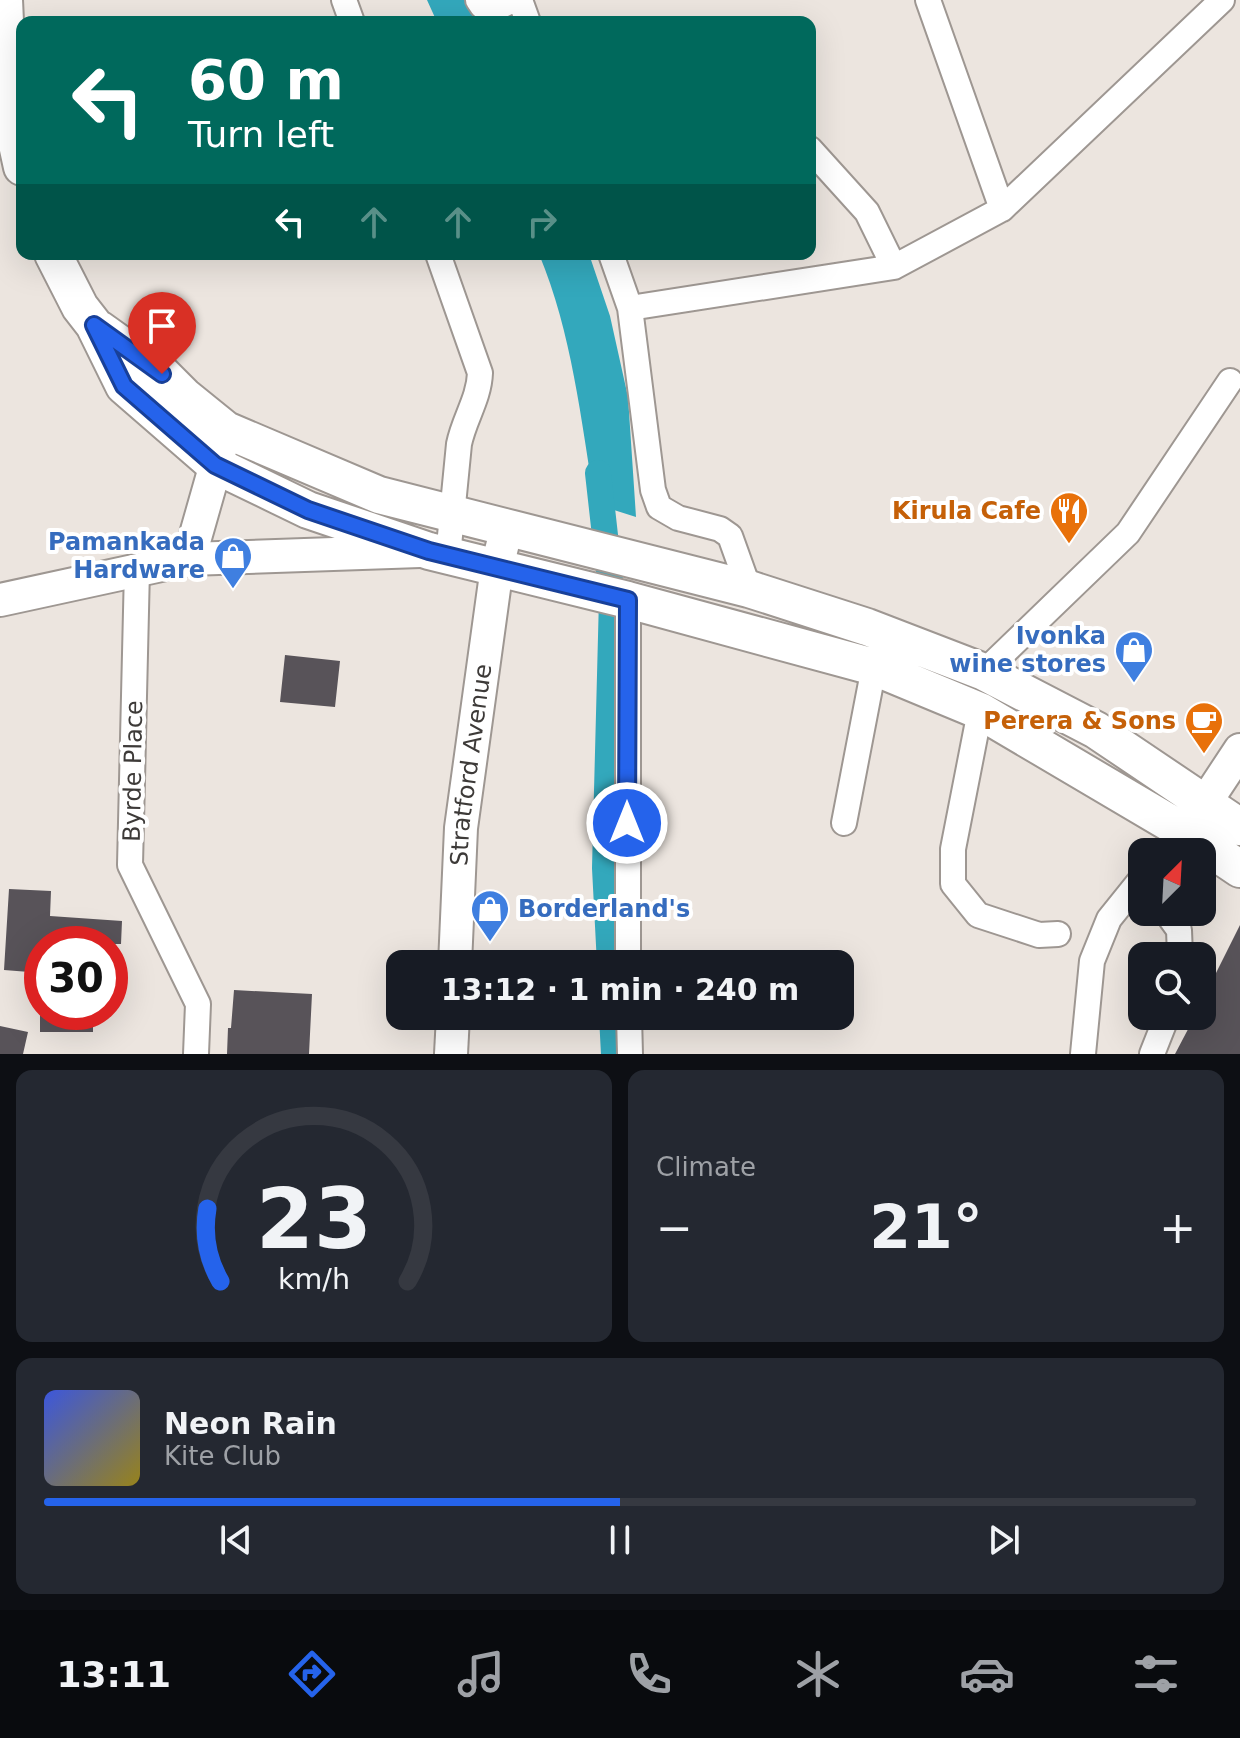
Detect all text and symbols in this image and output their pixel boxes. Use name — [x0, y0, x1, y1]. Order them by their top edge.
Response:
text: 60 m — [188, 47, 344, 112]
icon: left — [56, 48, 160, 152]
text: Turn left — [188, 114, 334, 155]
icon: left — [268, 200, 312, 244]
icon: ahead — [352, 200, 396, 244]
icon: ahead — [436, 200, 480, 244]
icon: right — [520, 200, 564, 244]
pin — [128, 292, 196, 374]
icon: arrive — [140, 304, 184, 348]
restaurant icon: Kirula Cafe — [1048, 490, 1090, 545]
place label: Kirula Cafe — [892, 497, 1041, 525]
place label: Pamankada Hardware — [48, 528, 205, 584]
shop icon: Pamankada Hardware — [212, 535, 254, 590]
place label: Ivonka wine stores — [949, 622, 1106, 678]
shop icon: Ivonka wine stores — [1113, 629, 1155, 684]
street label: Stratford Avenue — [445, 662, 497, 866]
street label: Byrde Place — [118, 700, 148, 842]
cafe icon: Perera & Sons — [1183, 700, 1225, 755]
place label: Perera & Sons — [983, 707, 1176, 735]
position arrow — [585, 781, 669, 865]
north arrow — [1128, 838, 1216, 926]
map controls — [1128, 838, 1216, 1030]
shop icon: Borderland's — [469, 888, 511, 943]
place label: Borderland's — [518, 895, 690, 923]
speed limit sign: 30 — [24, 926, 128, 1030]
button: search — [1128, 942, 1216, 1030]
text: 13:12 · 1 min · 240 m — [441, 972, 799, 1007]
text: Climate — [656, 1152, 756, 1182]
text: 23 — [256, 1171, 372, 1268]
text: 21° — [869, 1192, 983, 1262]
text: − — [656, 1202, 693, 1253]
text: + — [1159, 1202, 1196, 1253]
text: km/h — [278, 1262, 350, 1296]
text: Neon Rain — [164, 1406, 337, 1441]
text: Kite Club — [164, 1441, 281, 1471]
icon: previous — [214, 1518, 258, 1562]
icon: pause — [598, 1518, 642, 1562]
icon: next — [982, 1518, 1026, 1562]
icon: directions — [284, 1646, 340, 1702]
icon: music — [453, 1646, 509, 1702]
icon: phone — [621, 1646, 677, 1702]
icon: climate — [790, 1646, 846, 1702]
icon: car — [959, 1646, 1015, 1702]
icon: filters — [1128, 1646, 1184, 1702]
text: 13:11 — [56, 1654, 171, 1695]

